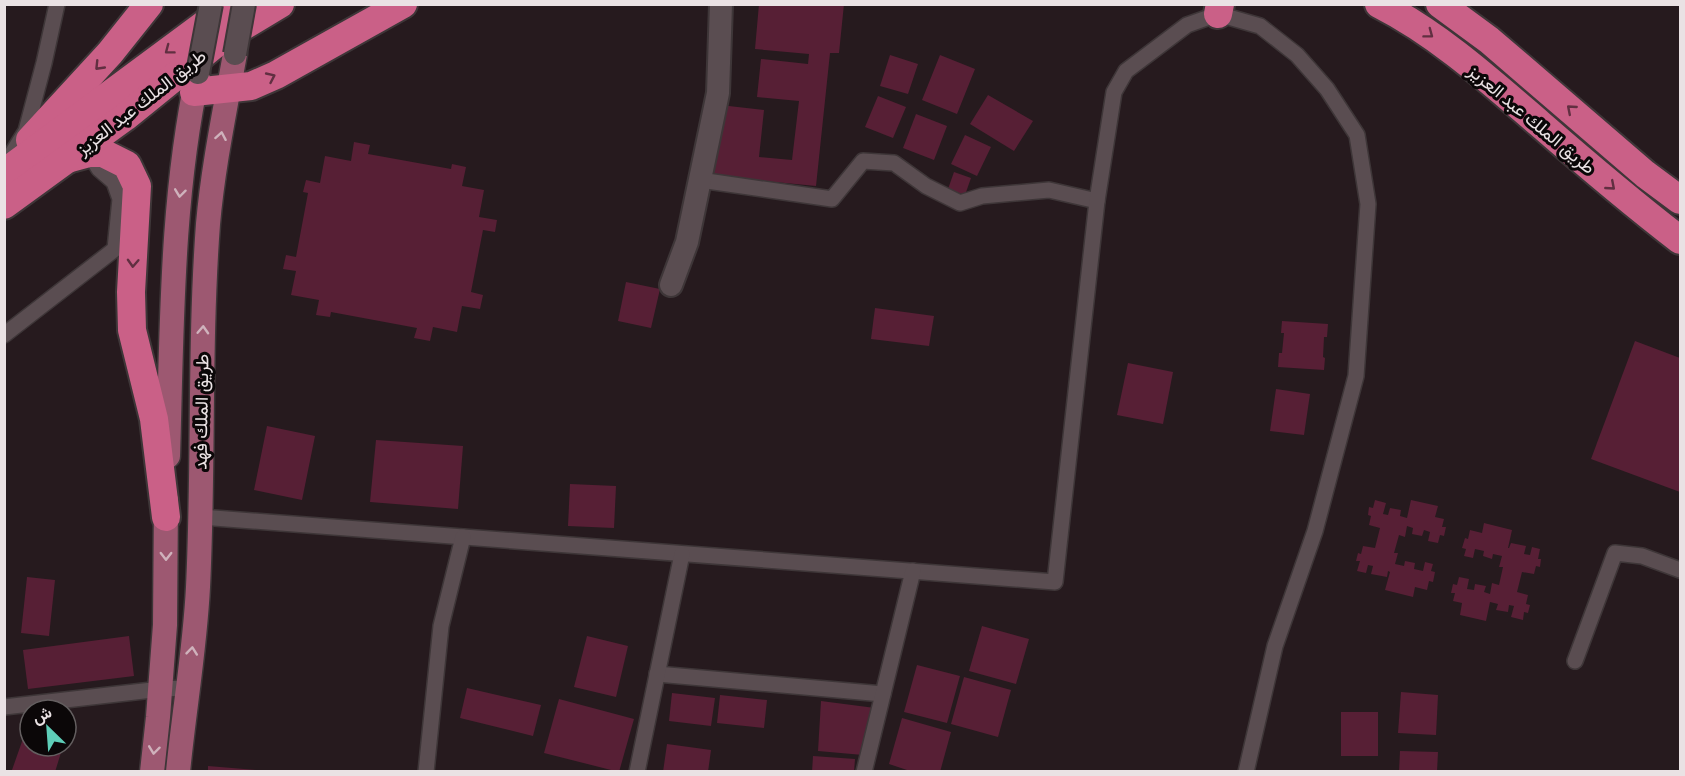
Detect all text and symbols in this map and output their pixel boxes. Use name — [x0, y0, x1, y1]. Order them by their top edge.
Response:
one-way arrow — [1422, 27, 1433, 38]
one-way arrow — [165, 43, 176, 54]
street label: طريق الملك عبد العزيز — [71, 44, 211, 161]
one-way arrow — [95, 58, 106, 69]
street label: طريق الملك عبد العزيز — [1463, 59, 1600, 179]
one-way arrow — [264, 72, 275, 84]
one-way arrow — [1567, 106, 1578, 117]
one-way arrow — [214, 132, 226, 141]
one-way arrow — [1604, 178, 1615, 189]
one-way arrow — [174, 189, 187, 198]
one-way arrow — [126, 258, 139, 267]
one-way arrow — [196, 326, 209, 335]
street label: طريق الملك فهد — [188, 354, 214, 470]
one-way arrow — [160, 551, 172, 560]
one-way arrow — [185, 646, 198, 655]
north arrow — [18, 698, 78, 758]
text: ش — [29, 701, 55, 728]
one-way arrow — [149, 746, 161, 755]

